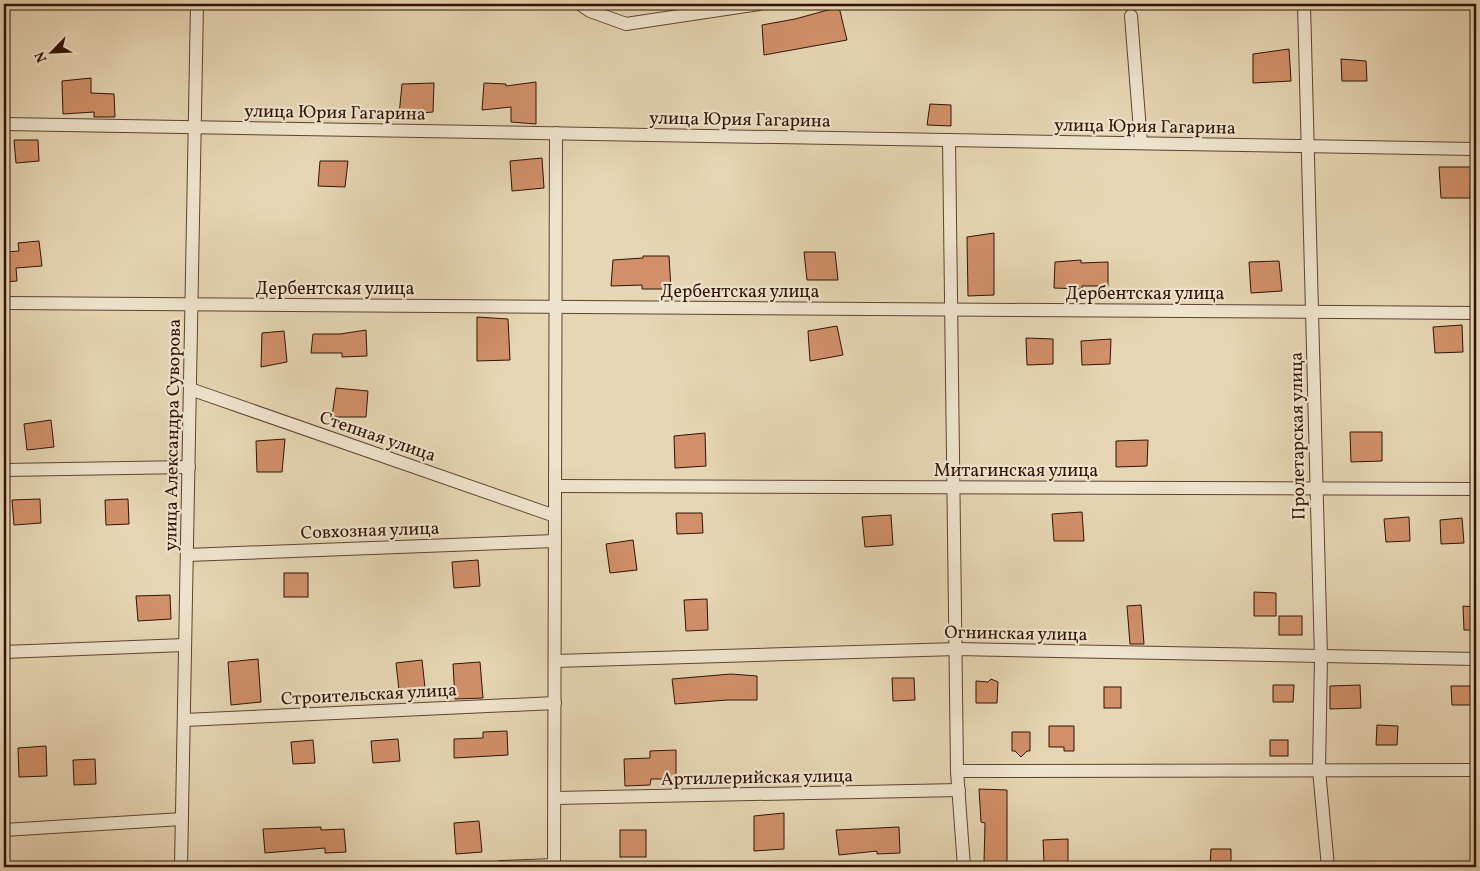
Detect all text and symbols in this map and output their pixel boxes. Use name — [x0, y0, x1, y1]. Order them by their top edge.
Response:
north arrow — [28, 28, 78, 78]
text: N — [31, 48, 52, 65]
street label: улица Юрия Гагарина — [244, 99, 426, 128]
street label: улица Юрия Гагарина — [649, 106, 831, 135]
street label: улица Юрия Гагарина — [1054, 113, 1236, 142]
street label: Дербентская улица — [256, 277, 415, 302]
street label: Дербентская улица — [661, 280, 820, 305]
street label: Дербентская улица — [1066, 282, 1225, 307]
street label: улица Александра Суворова — [159, 319, 188, 552]
street label: Пролетарская улица — [1285, 352, 1312, 520]
street label: Степная улица — [316, 406, 439, 469]
street label: Митагинская улица — [934, 459, 1098, 484]
street label: Совхозная улица — [300, 517, 440, 546]
street label: Огнинская улица — [944, 621, 1088, 648]
street label: Строительская улица — [280, 678, 458, 713]
street label: Артиллерийская улица — [661, 764, 853, 793]

